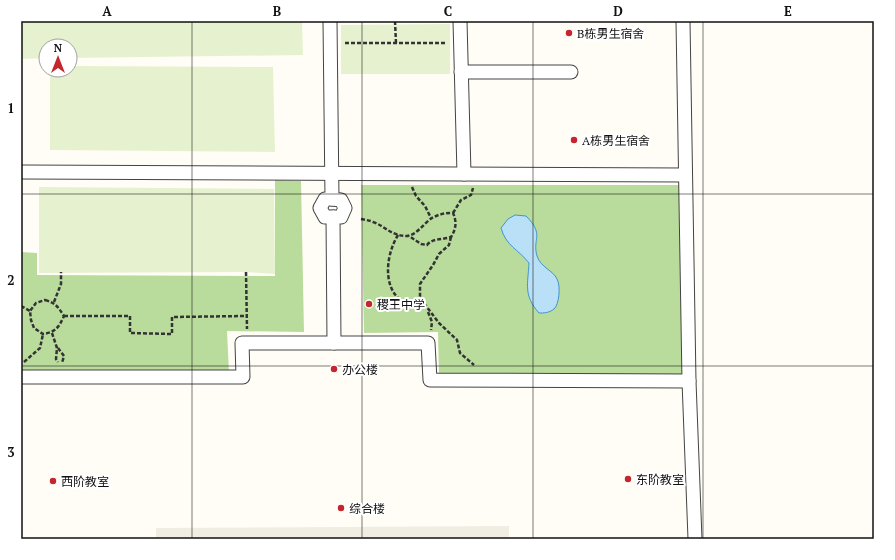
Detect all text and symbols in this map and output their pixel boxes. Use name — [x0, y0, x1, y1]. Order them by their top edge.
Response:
text: A — [102, 2, 112, 20]
text: B — [273, 2, 281, 20]
text: C — [444, 2, 452, 20]
text: D — [613, 2, 623, 20]
text: E — [784, 2, 792, 20]
place label: B栋男生宿舍 — [577, 26, 644, 41]
marker: B栋男生宿舍 — [564, 28, 574, 38]
north arrow — [38, 38, 78, 78]
text: N — [54, 41, 63, 55]
text: 1 — [7, 99, 15, 117]
place label: A栋男生宿舍 — [582, 133, 650, 148]
marker: A栋男生宿舍 — [569, 135, 579, 145]
text: 2 — [7, 271, 15, 289]
place label: 稷王中学 — [377, 297, 425, 312]
marker: 稷王中学 — [364, 299, 374, 309]
place label: 办公楼 — [342, 362, 378, 377]
marker: 办公楼 — [329, 364, 339, 374]
text: 3 — [7, 443, 15, 461]
place label: 东阶教室 — [636, 472, 684, 487]
place label: 西阶教室 — [61, 474, 109, 489]
marker: 东阶教室 — [623, 474, 633, 484]
marker: 西阶教室 — [48, 476, 58, 486]
place label: 综合楼 — [349, 501, 385, 516]
marker: 综合楼 — [336, 503, 346, 513]

